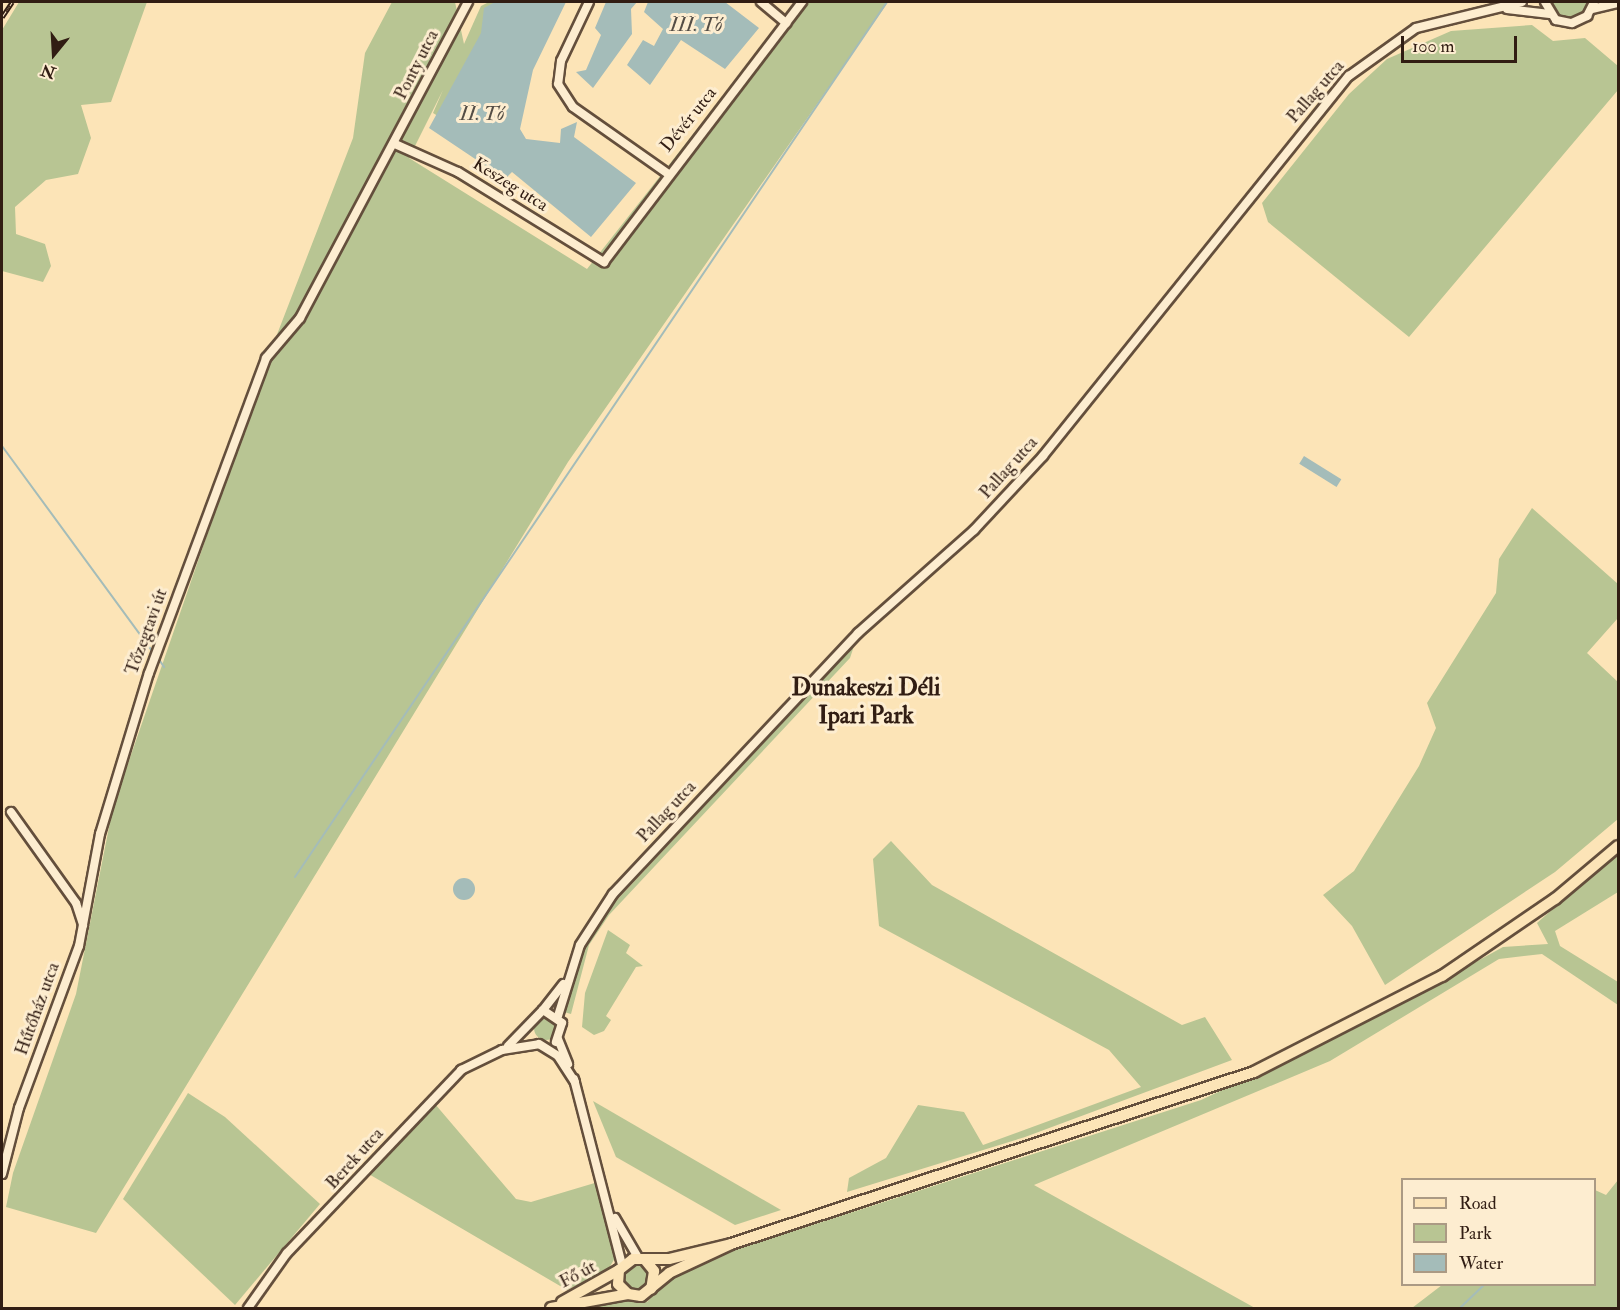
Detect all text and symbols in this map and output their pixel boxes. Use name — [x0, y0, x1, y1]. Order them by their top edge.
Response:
water label: III. Tó — [670, 12, 722, 36]
north arrow — [24, 24, 84, 84]
scale bar — [1404, 24, 1520, 62]
street label: Ponty utca — [390, 27, 444, 103]
text: 100 m — [1412, 35, 1455, 58]
street label: Pallag utca — [1283, 56, 1349, 128]
text: N — [39, 59, 58, 83]
street label: Dévér utca — [656, 83, 722, 157]
water label: II. Tó — [460, 101, 504, 125]
street label: Keszeg utca — [468, 153, 552, 217]
street label: Pallag utca — [975, 432, 1043, 504]
street label: Tőzegtavi út — [121, 586, 173, 678]
district label: Dunakeszi Déli Ipari Park — [792, 674, 940, 730]
street label: Pallag utca — [633, 777, 701, 847]
street label: Hűtőház utca — [11, 960, 65, 1058]
street label: Berek utca — [322, 1124, 388, 1194]
legend — [1401, 1178, 1596, 1286]
text: Road — [1459, 1192, 1497, 1215]
text: Park — [1459, 1222, 1492, 1245]
text: Water — [1459, 1252, 1503, 1275]
street label: Fő út — [556, 1256, 600, 1294]

